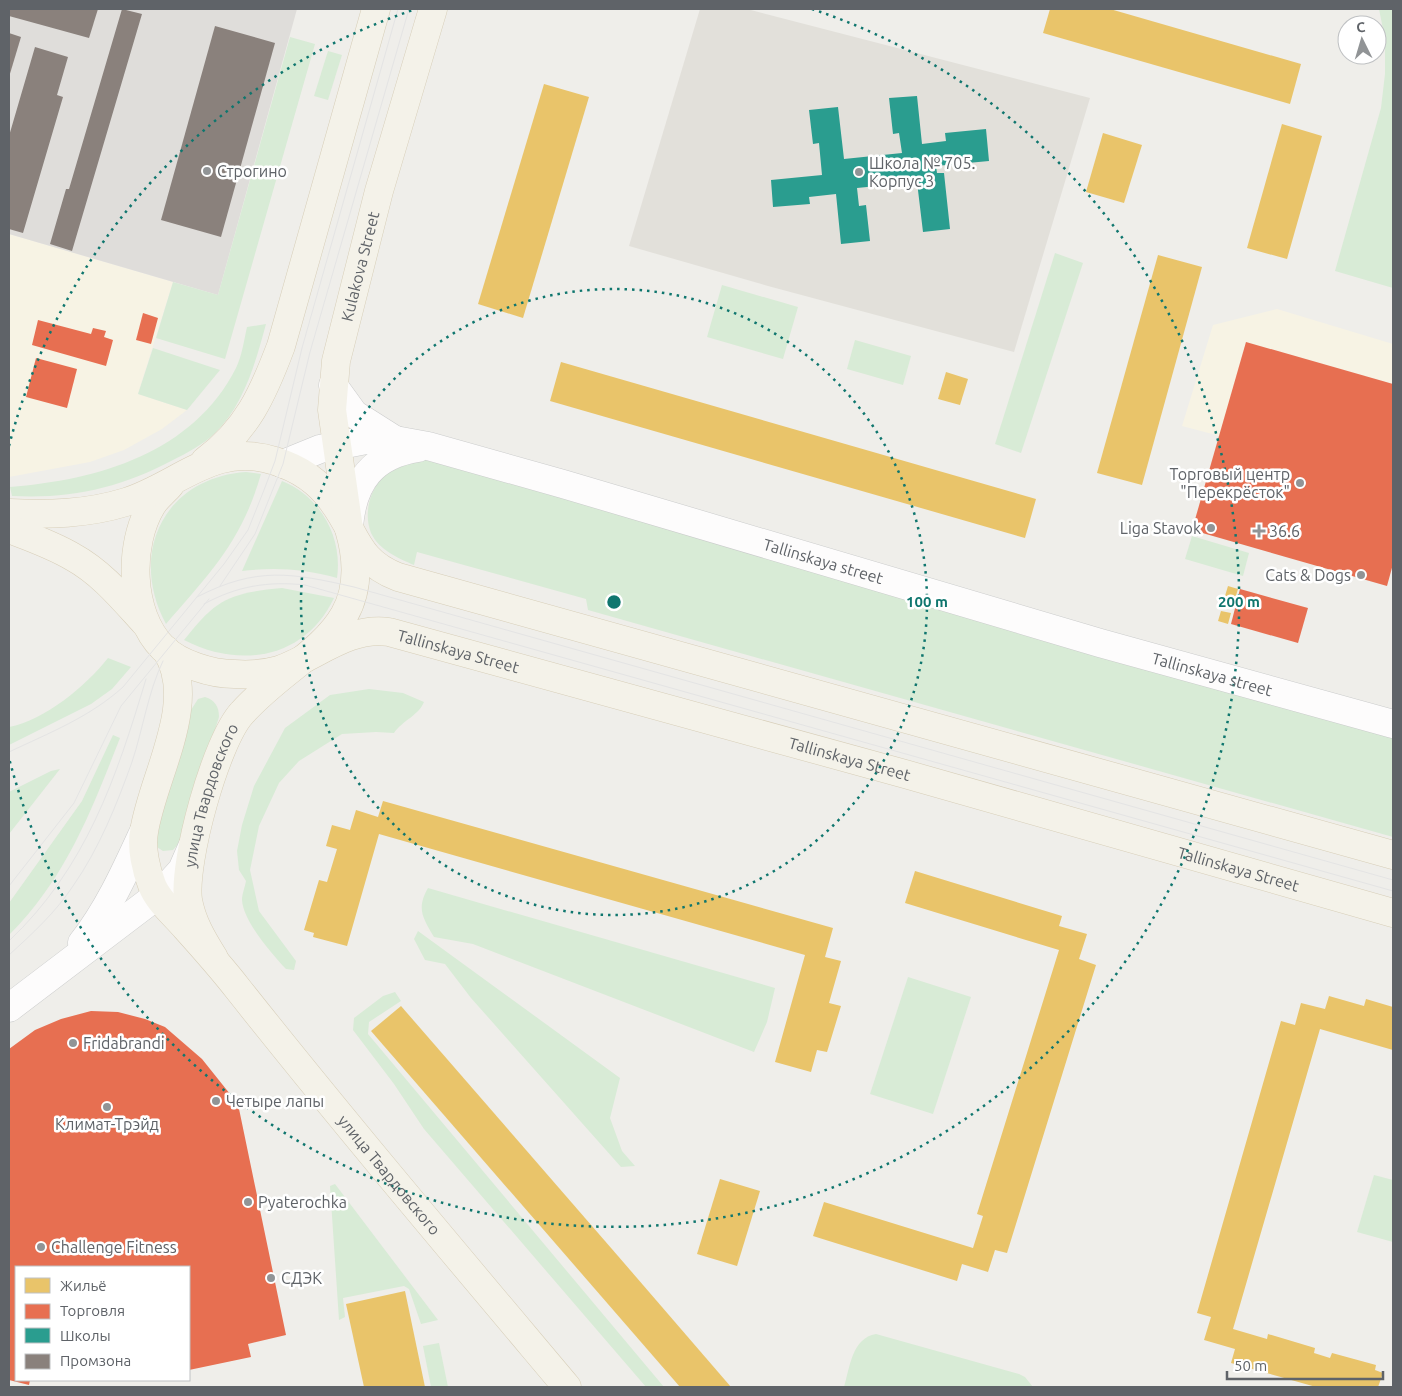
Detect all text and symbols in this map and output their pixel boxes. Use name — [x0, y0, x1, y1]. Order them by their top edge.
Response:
north arrow — [1337, 15, 1387, 65]
text: С — [1356, 19, 1366, 35]
place label: Школа № 705. Корпус 3 — [869, 154, 975, 190]
place label: Строгино — [217, 162, 287, 180]
marker: Строгино — [201, 165, 213, 177]
marker: Школа № 705. Корпус 3 — [853, 166, 865, 178]
street label: Kulakova Street — [337, 209, 383, 323]
place label: Торговый центр "Перекрёсток" — [1170, 465, 1290, 501]
marker: Торговый центр "Перекрёсток" — [1294, 477, 1306, 489]
place label: Liga Stavok — [1120, 519, 1201, 537]
marker: Liga Stavok — [1205, 522, 1217, 534]
place label: 36.6 — [1269, 522, 1300, 540]
marker: 36.6 — [1253, 525, 1265, 537]
street label: Tallinskaya street — [761, 535, 886, 588]
place label: Cats & Dogs — [1265, 566, 1351, 584]
marker: Cats & Dogs — [1355, 569, 1367, 581]
centre of rings — [605, 593, 623, 611]
text: 100 m — [906, 593, 948, 610]
text: 200 m — [1218, 593, 1260, 610]
street label: Tallinskaya Street — [395, 626, 522, 677]
street label: Tallinskaya street — [1150, 649, 1275, 699]
street label: улица Твардовского — [180, 720, 242, 869]
street label: Tallinskaya Street — [787, 733, 913, 784]
street label: Tallinskaya Street — [1176, 843, 1302, 895]
place label: Fridabrandi — [83, 1034, 165, 1052]
marker: Fridabrandi — [67, 1037, 79, 1049]
place label: Четыре лапы — [226, 1092, 324, 1110]
marker: Четыре лапы — [210, 1095, 222, 1107]
marker: Климат-Трэйд — [101, 1101, 113, 1113]
street label: улица Твардовского — [334, 1111, 444, 1238]
place label: Климат-Трэйд — [55, 1115, 159, 1133]
place label: Pyaterochka — [258, 1193, 347, 1211]
marker: Pyaterochka — [242, 1196, 254, 1208]
place label: Challenge Fitness — [51, 1238, 177, 1256]
marker: Challenge Fitness — [35, 1241, 47, 1253]
legend — [15, 1266, 190, 1381]
place label: СДЭК — [281, 1269, 322, 1287]
marker: СДЭК — [265, 1272, 277, 1284]
text: Жильё — [60, 1277, 107, 1294]
text: Торговля — [60, 1302, 125, 1319]
text: Школы — [60, 1327, 111, 1344]
scale bar — [1227, 1348, 1383, 1380]
text: Промзона — [60, 1352, 131, 1369]
text: 50 m — [1234, 1357, 1267, 1374]

